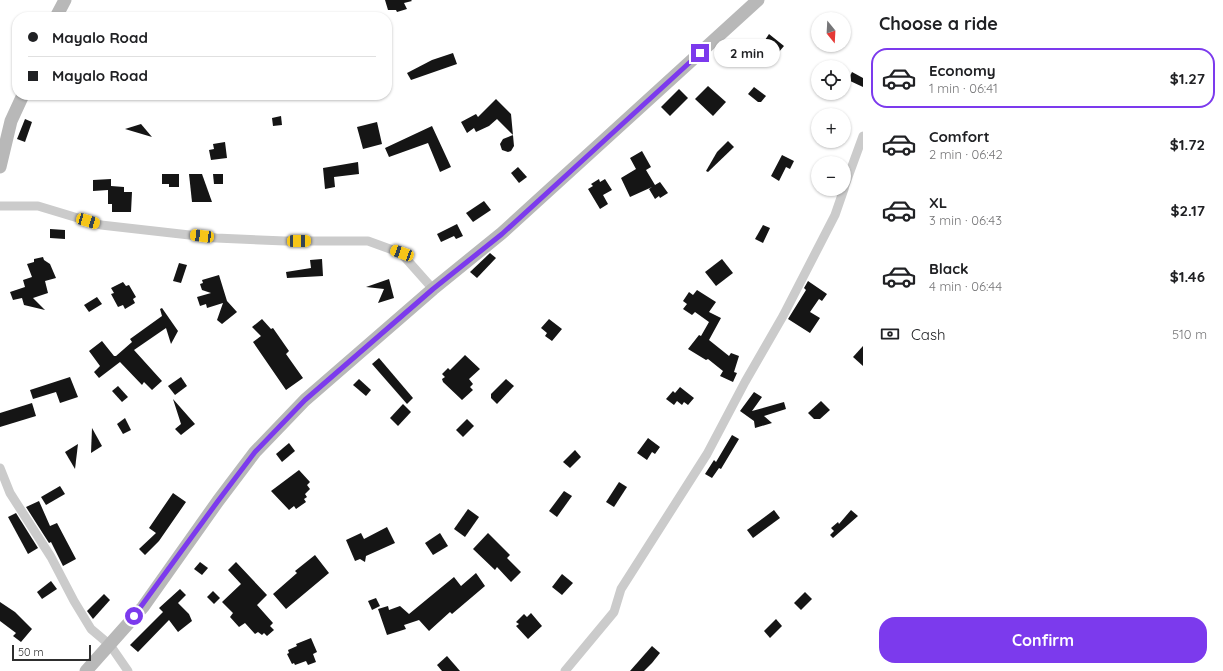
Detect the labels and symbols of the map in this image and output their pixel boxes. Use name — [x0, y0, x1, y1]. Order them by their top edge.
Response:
north arrow — [811, 12, 851, 52]
callout: 2 min — [714, 39, 780, 67]
route end — [691, 44, 709, 62]
car — [75, 212, 101, 230]
car — [189, 229, 215, 243]
car — [287, 235, 311, 247]
car — [389, 243, 415, 263]
route start — [125, 607, 143, 625]
scale bar — [12, 643, 91, 662]

